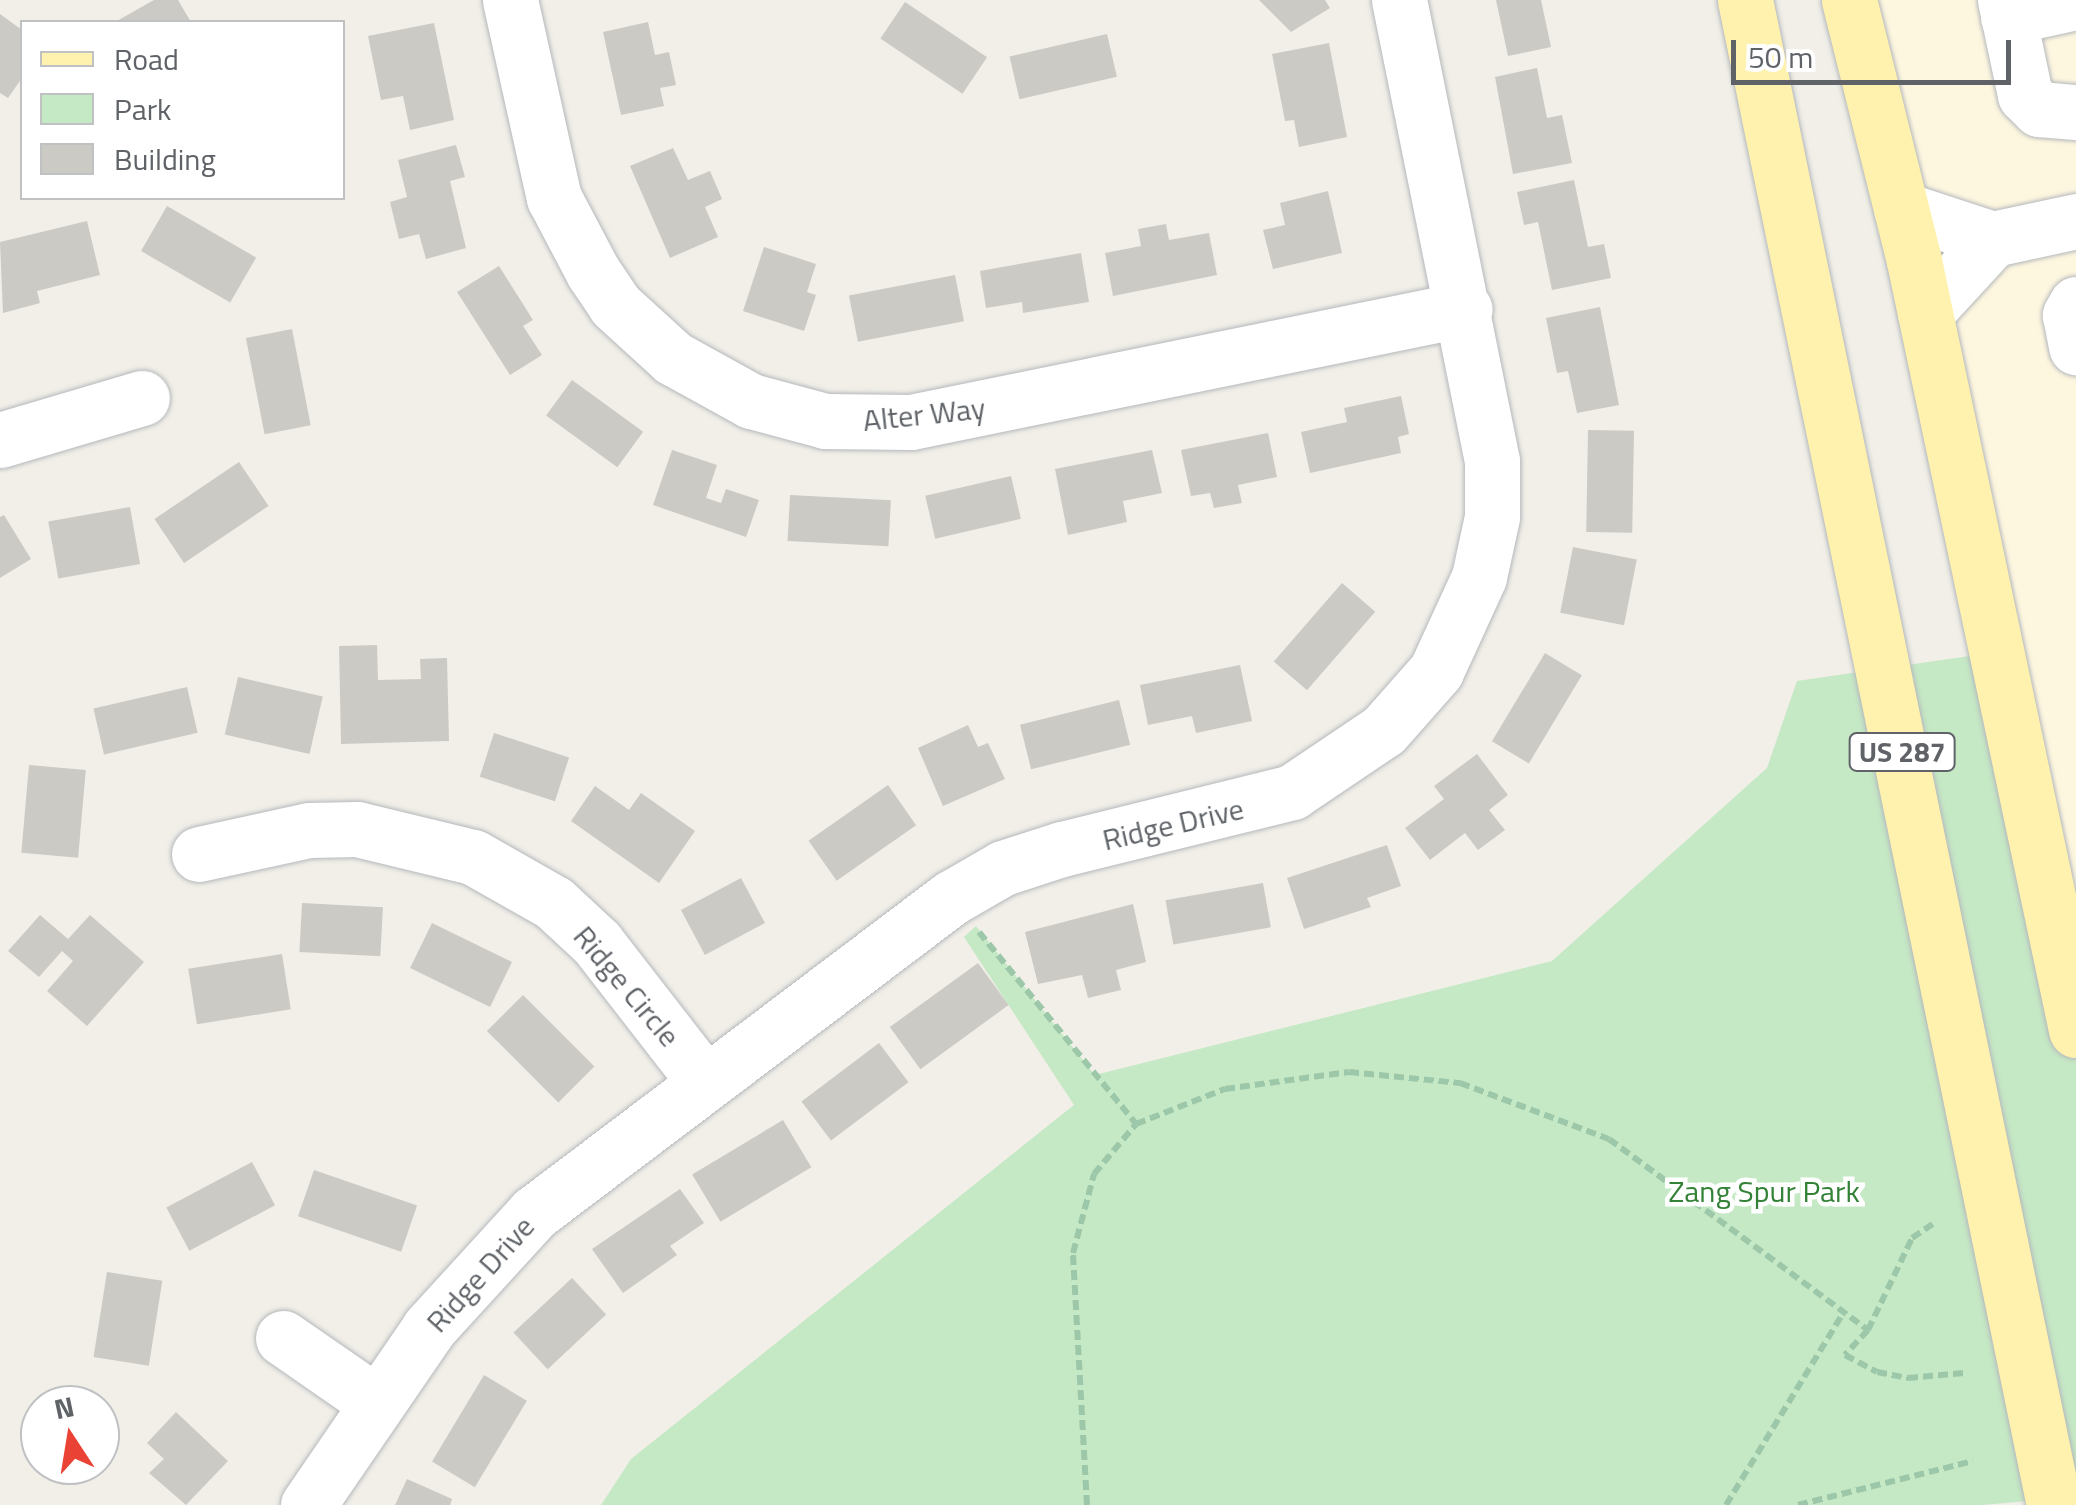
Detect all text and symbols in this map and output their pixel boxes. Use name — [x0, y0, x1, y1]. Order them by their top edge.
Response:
legend — [20, 20, 345, 200]
scale bar — [1736, 20, 2016, 82]
text: 50 m — [1748, 34, 1813, 80]
text: Road — [114, 36, 179, 82]
text: Park — [114, 86, 171, 132]
text: Building — [114, 136, 216, 182]
street label: Alter Way — [861, 390, 987, 438]
road number: US 287 — [1847, 729, 1957, 775]
street label: Ridge Drive — [1099, 790, 1247, 858]
street label: Ridge Circle — [566, 918, 688, 1054]
park label: Zang Spur Park — [1668, 1173, 1860, 1209]
street label: Ridge Drive — [419, 1209, 541, 1339]
text: N — [50, 1384, 78, 1430]
north arrow — [20, 1385, 120, 1485]

